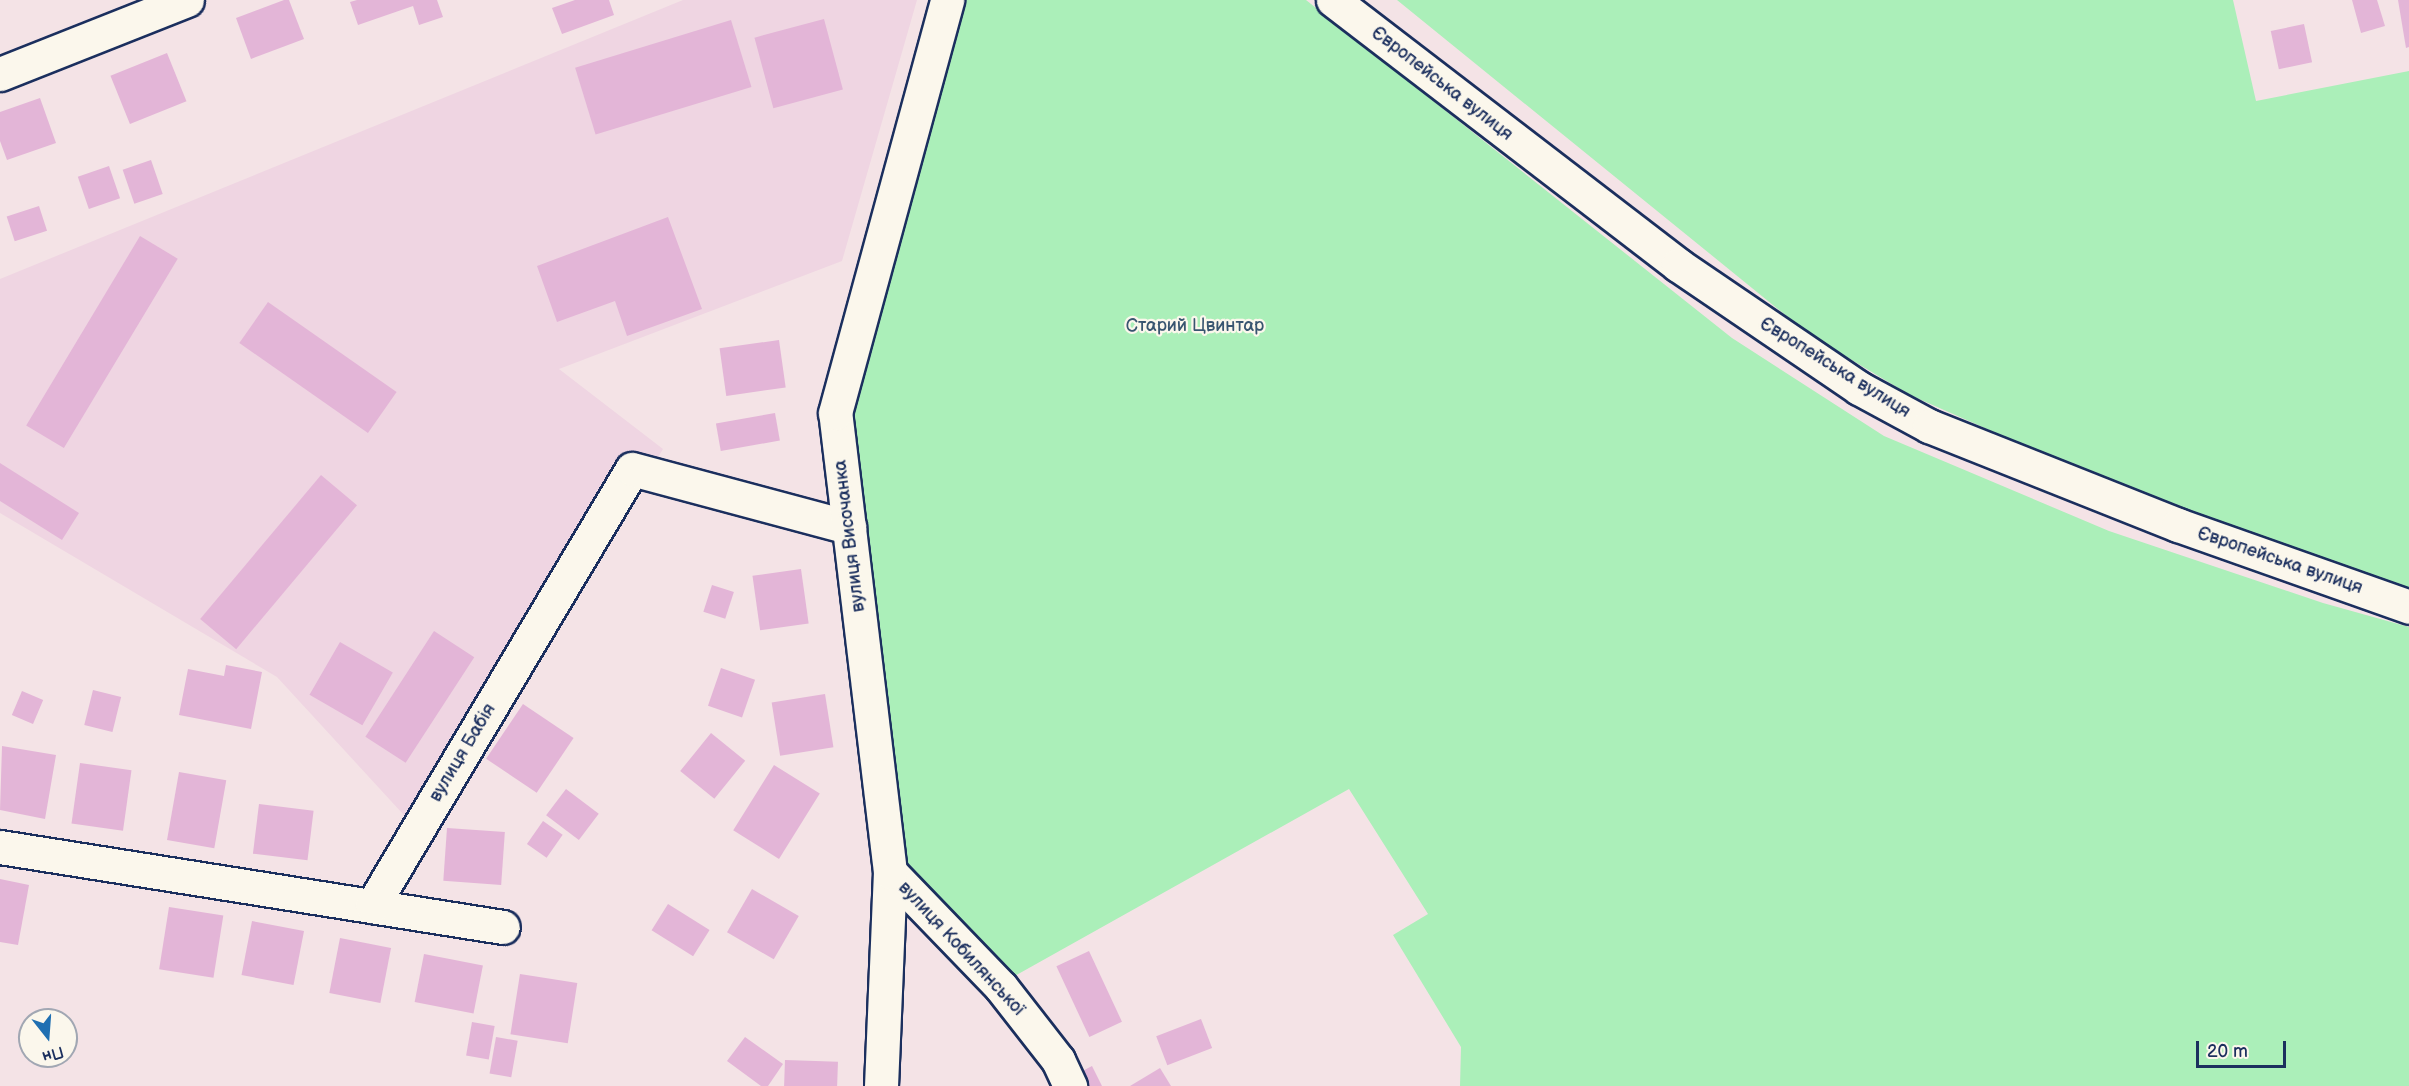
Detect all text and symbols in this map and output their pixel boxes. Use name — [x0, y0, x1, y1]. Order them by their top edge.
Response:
street label: Європейська вулиця — [1367, 22, 1517, 146]
street label: Європейська вулиця — [1756, 313, 1914, 423]
park label: Старий Цвинтар — [1126, 315, 1264, 337]
street label: вулиця Височанка — [830, 459, 870, 613]
street label: Європейська вулиця — [2195, 523, 2365, 599]
street label: вулиця Бабія — [425, 700, 501, 806]
street label: вулиця Кобилянської — [893, 877, 1029, 1021]
north arrow — [18, 1008, 78, 1068]
scale bar — [2199, 1029, 2289, 1067]
text: 20 m — [2207, 1041, 2248, 1062]
text: Пн — [40, 1042, 66, 1066]

